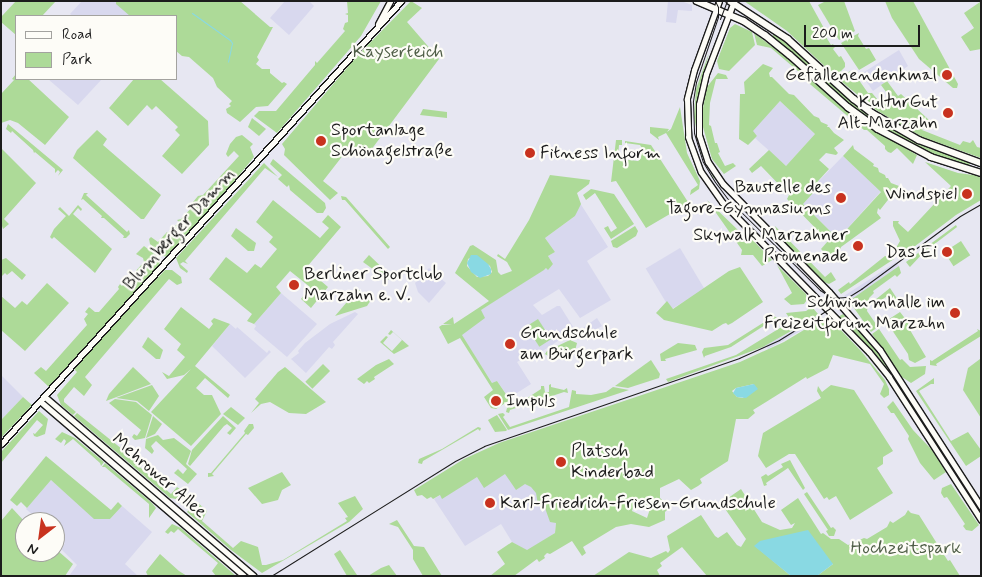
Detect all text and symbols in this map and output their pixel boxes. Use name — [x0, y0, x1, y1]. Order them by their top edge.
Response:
legend — [15, 15, 178, 80]
scale bar — [807, 15, 923, 47]
text: 200 m — [812, 24, 853, 44]
text: Road — [62, 25, 92, 45]
park label: Kayserteich — [353, 41, 443, 63]
text: Park — [62, 50, 92, 70]
place label: Gefallenendenkmal — [785, 64, 937, 86]
marker: Gefallenendenkmal — [941, 69, 953, 81]
place label: KulturGut Alt-Marzahn — [837, 92, 938, 134]
marker: KulturGut Alt-Marzahn — [942, 107, 954, 119]
place label: Sportanlage Schönagelstraße — [331, 120, 453, 162]
marker: Sportanlage Schönagelstraße — [315, 135, 327, 147]
place label: Fitness Inform — [540, 142, 660, 164]
marker: Fitness Inform — [524, 147, 536, 159]
street label: Blumberger Damm — [118, 163, 240, 295]
place label: Baustelle des Tagore-Gymnasiums — [666, 177, 831, 220]
place label: Windspiel — [886, 183, 957, 205]
marker: Windspiel — [961, 188, 973, 200]
marker: Baustelle des Tagore-Gymnasiums — [835, 192, 847, 204]
place label: Skywalk Marzahner Promenade — [693, 225, 848, 268]
marker: Skywalk Marzahner Promenade — [852, 240, 864, 252]
place label: Das Ei — [888, 241, 937, 263]
marker: Das Ei — [941, 246, 953, 258]
place label: Berliner Sportclub Marzahn e. V. — [304, 264, 446, 306]
marker: Berliner Sportclub Marzahn e. V. — [288, 279, 300, 291]
place label: Schwimmhalle im Freizeitforum Marzahn — [763, 292, 945, 334]
marker: Schwimmhalle im Freizeitforum Marzahn — [949, 307, 961, 319]
place label: Grundschule am Bürgerpark — [520, 323, 633, 366]
marker: Grundschule am Bürgerpark — [504, 338, 516, 350]
place label: Impuls — [506, 390, 555, 412]
marker: Impuls — [490, 395, 502, 407]
street label: Mehrower Allee — [107, 429, 211, 523]
place label: Platsch Kinderbad — [571, 441, 654, 484]
marker: Platsch Kinderbad — [555, 456, 567, 468]
place label: Karl-Friedrich-Friesen-Grundschule — [500, 492, 776, 514]
marker: Karl-Friedrich-Friesen-Grundschule — [484, 497, 496, 509]
north arrow — [15, 512, 65, 562]
park label: Hochzeitspark — [851, 537, 961, 559]
text: N — [24, 539, 42, 559]

